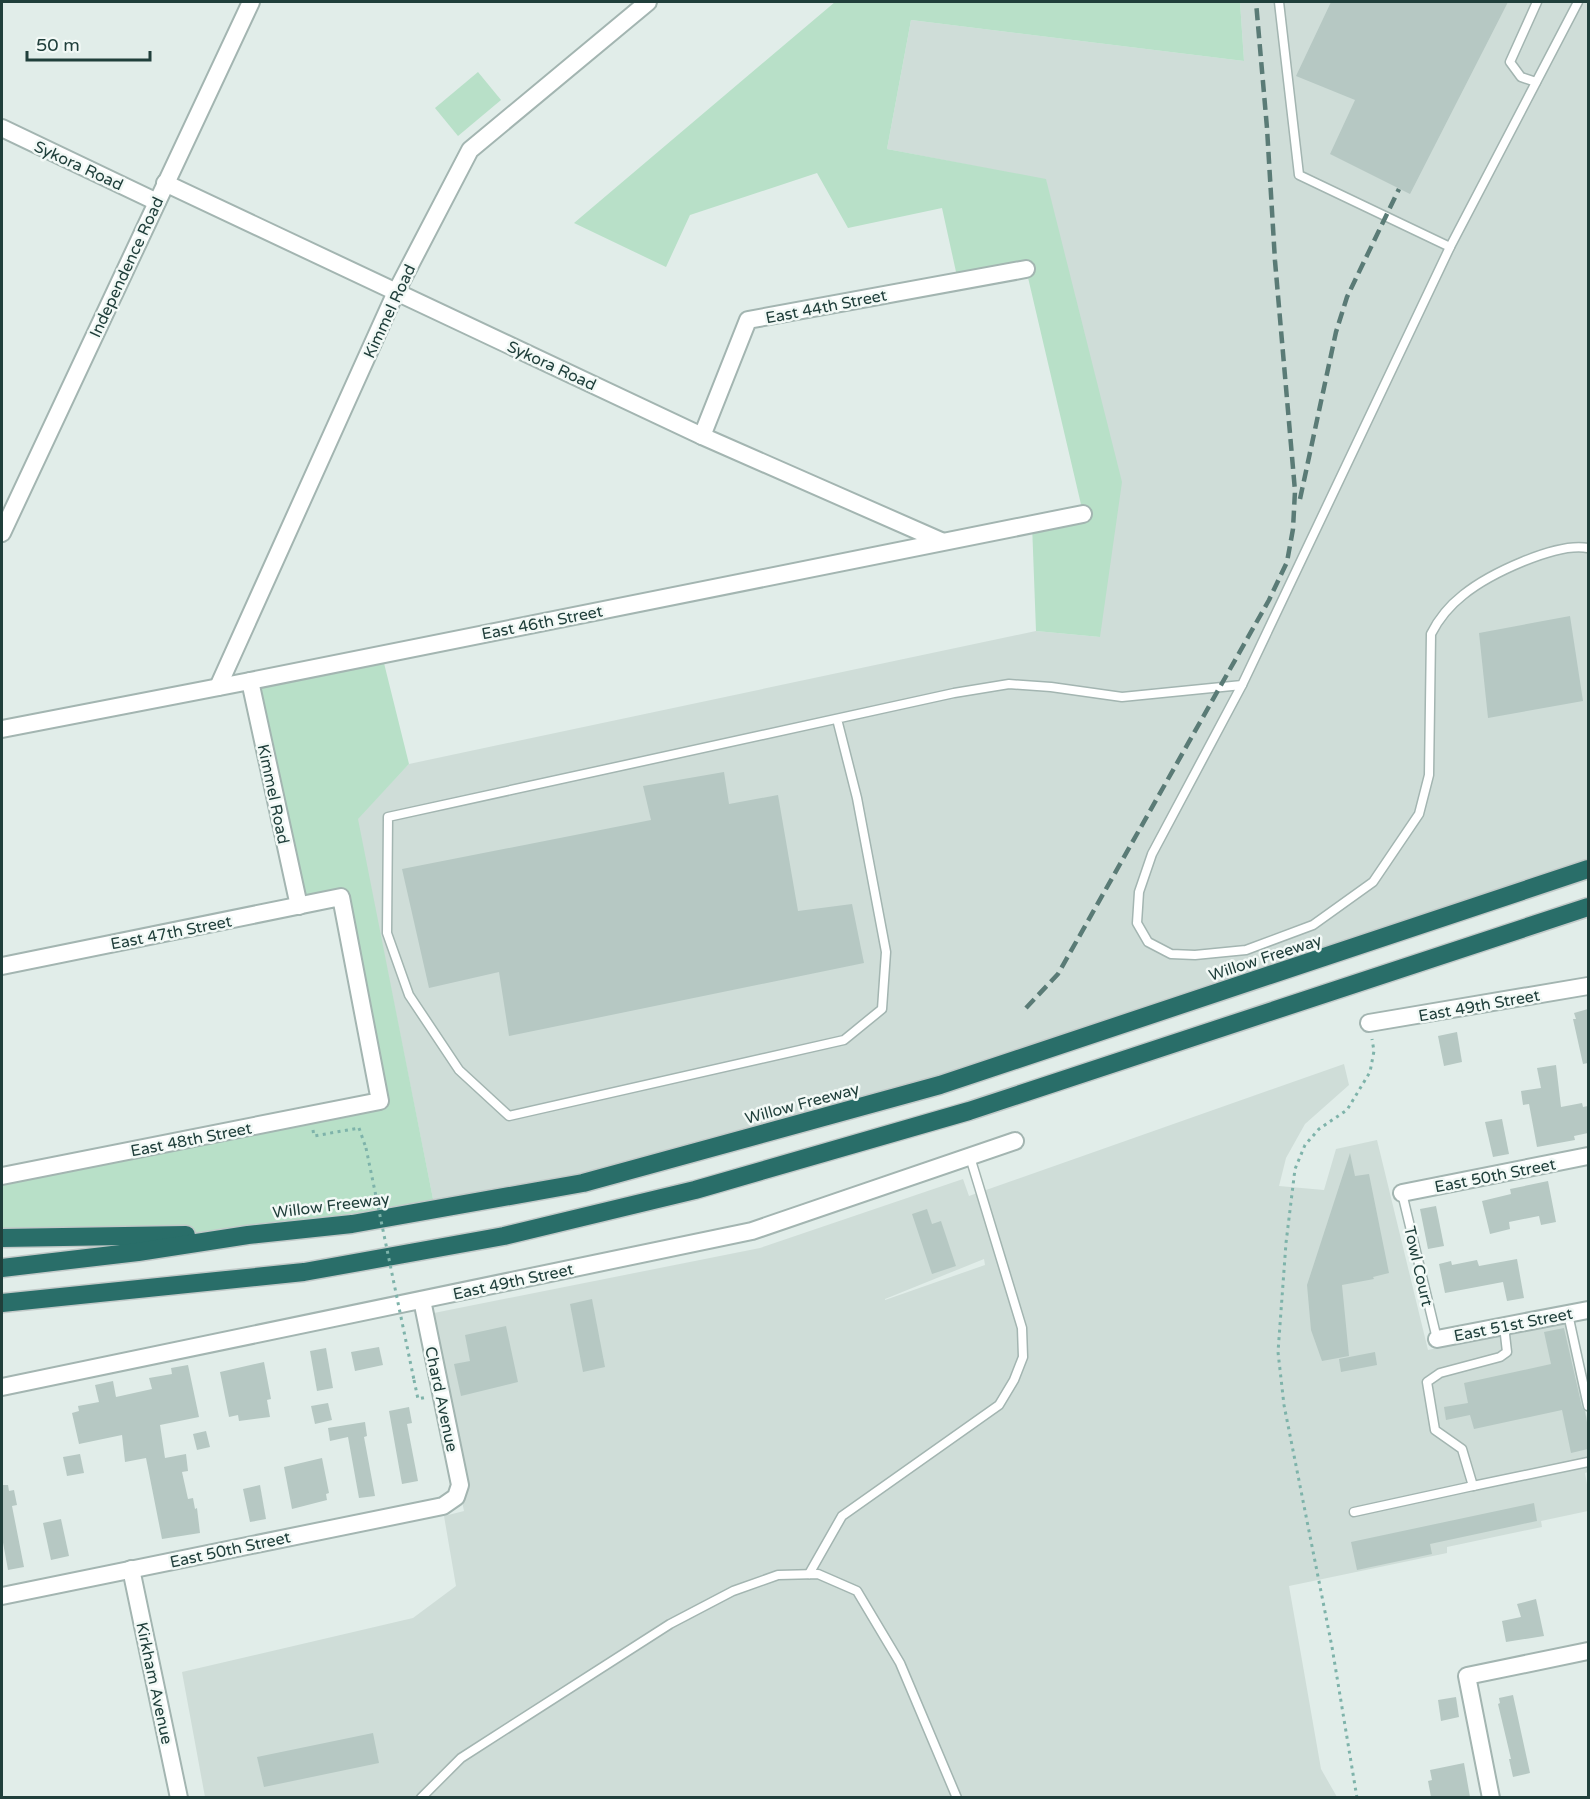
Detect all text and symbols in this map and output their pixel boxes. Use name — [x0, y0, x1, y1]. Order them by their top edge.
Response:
scale bar — [27, 24, 150, 62]
text: 50 m — [36, 34, 80, 56]
street label: Sykora Road — [31, 137, 126, 195]
street label: Independence Road — [86, 194, 168, 341]
street label: Kimmel Road — [359, 261, 420, 362]
street label: East 44th Street — [764, 285, 888, 329]
street label: Sykora Road — [504, 337, 599, 395]
street label: East 46th Street — [480, 601, 604, 645]
street label: Kimmel Road — [253, 742, 293, 846]
street label: East 47th Street — [109, 911, 233, 955]
street label: Willow Freeway — [1206, 930, 1325, 986]
street label: East 49th Street — [1417, 985, 1541, 1026]
street label: Willow Freeway — [743, 1079, 862, 1129]
street label: East 48th Street — [129, 1118, 253, 1162]
street label: East 50th Street — [1433, 1154, 1557, 1198]
street label: Willow Freeway — [272, 1189, 391, 1223]
street label: Towl Court — [1399, 1224, 1437, 1308]
street label: East 49th Street — [451, 1259, 575, 1305]
street label: East 51st Street — [1452, 1304, 1574, 1346]
street label: Chard Avenue — [420, 1345, 462, 1454]
street label: East 50th Street — [168, 1527, 292, 1573]
street label: Kirkham Avenue — [131, 1620, 177, 1746]

